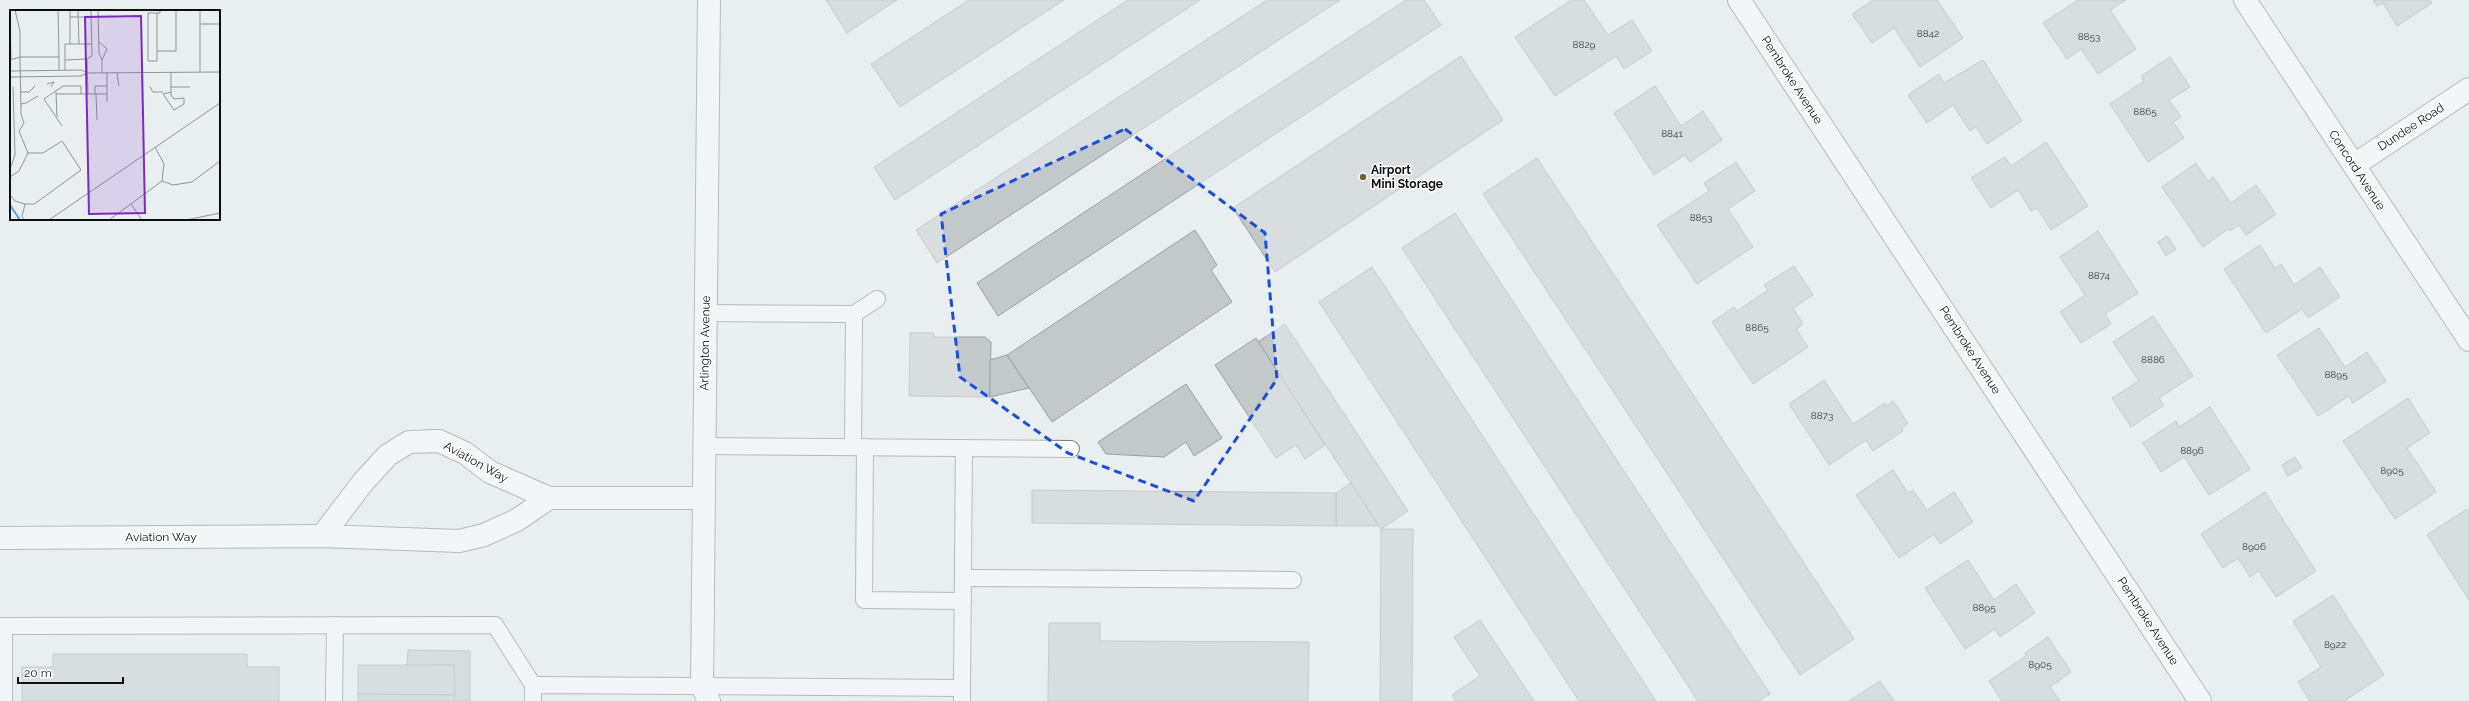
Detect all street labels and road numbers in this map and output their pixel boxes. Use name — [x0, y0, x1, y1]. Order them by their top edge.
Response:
street label: Pembroke Avenue — [1758, 33, 1826, 127]
street label: Dundee Road — [2375, 100, 2447, 154]
street label: Concord Avenue — [2326, 127, 2388, 213]
street label: Arlington Avenue — [697, 295, 713, 391]
street label: Pembroke Avenue — [1936, 303, 2004, 397]
street label: Aviation Way — [441, 439, 511, 486]
street label: Aviation Way — [125, 530, 197, 544]
street label: Pembroke Avenue — [2114, 574, 2182, 668]

